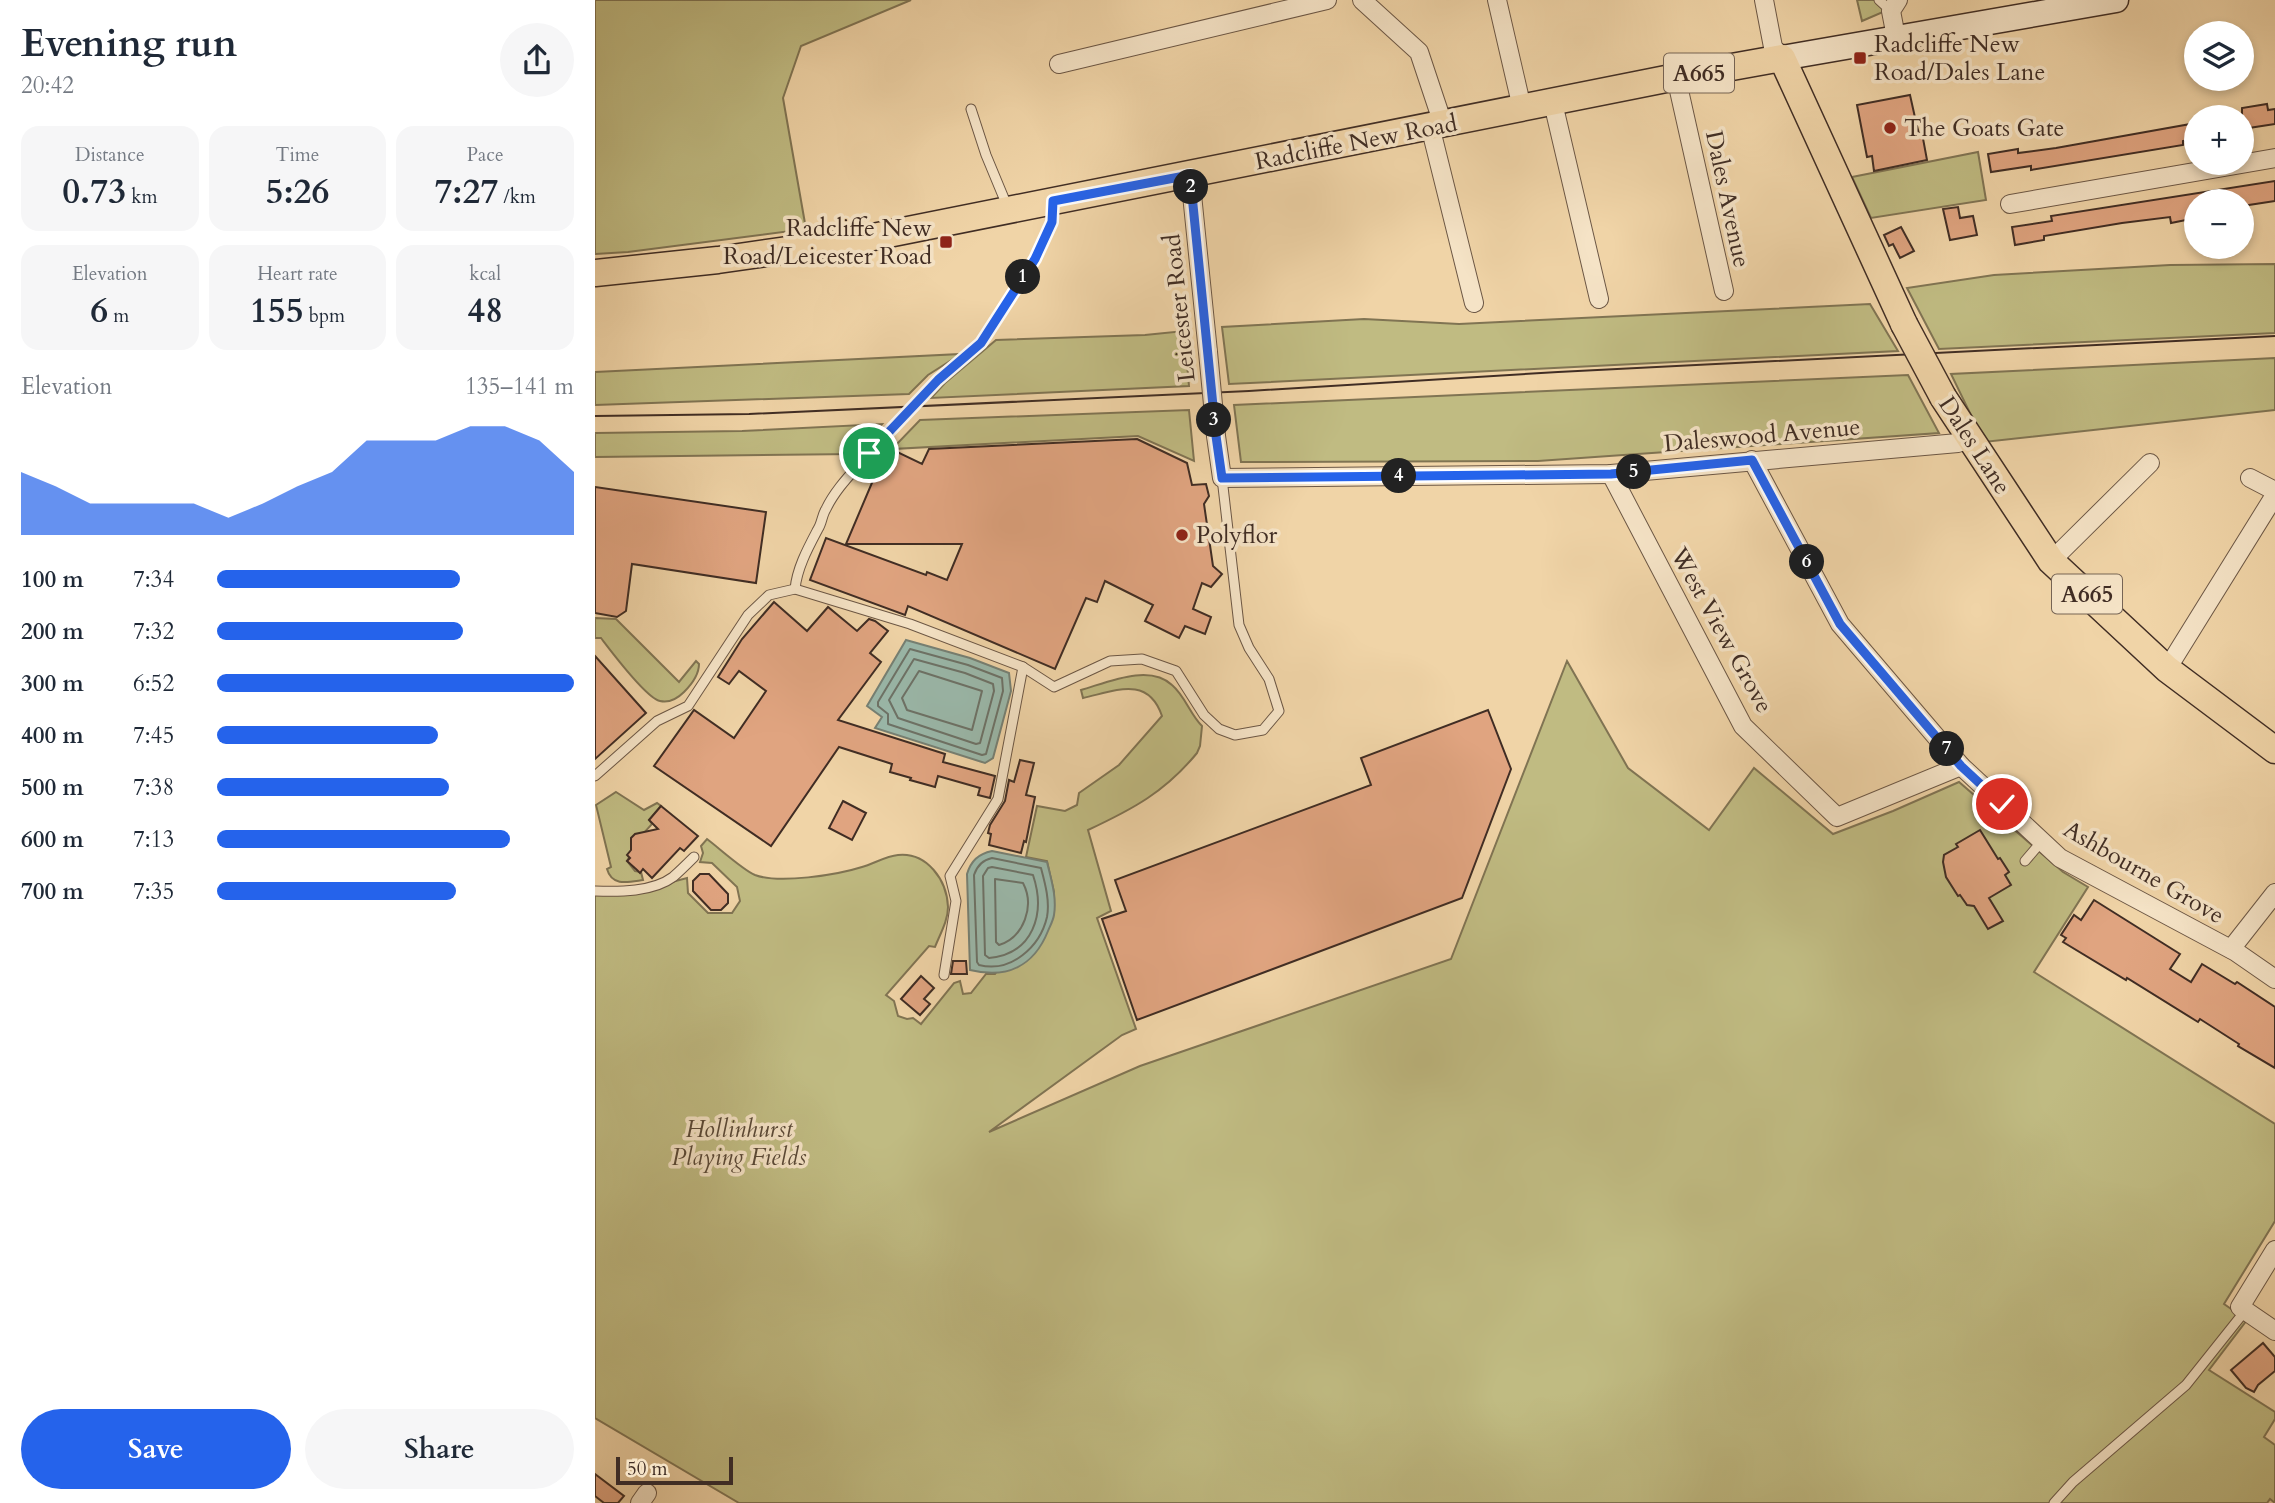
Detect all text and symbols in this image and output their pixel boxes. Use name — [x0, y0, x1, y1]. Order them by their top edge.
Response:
text: Evening run — [21, 18, 237, 70]
map controls — [2184, 21, 2254, 259]
button: layers — [2184, 21, 2254, 91]
button: share — [500, 23, 574, 97]
place label: Radcliffe New Road/Dales Lane — [1874, 28, 2045, 89]
marker: Radcliffe New Road/Dales Lane — [1852, 50, 1868, 66]
road number: A665 — [1664, 54, 1734, 92]
text: 20:42 — [21, 70, 74, 101]
button: + — [2184, 105, 2254, 175]
street label: Radcliffe New Road — [1252, 107, 1460, 178]
place label: The Goats Gate — [1904, 112, 2064, 145]
marker: The Goats Gate — [1882, 120, 1898, 136]
street label: Dales Avenue — [1697, 128, 1758, 271]
text: Distance — [75, 142, 145, 168]
text: Time — [276, 142, 319, 168]
text: Pace — [467, 142, 504, 168]
text: 0.73 — [62, 168, 126, 216]
text: 5:26 — [266, 168, 329, 216]
text: 7:27 — [434, 168, 498, 216]
pin: 2 — [1173, 170, 1209, 204]
text: 2 — [1186, 173, 1195, 199]
text: km — [126, 184, 157, 210]
text: /km — [498, 184, 536, 210]
button: − — [2184, 189, 2254, 259]
place label: Radcliffe New Road/Leicester Road — [723, 212, 932, 273]
street label: Leicester Road — [1155, 232, 1204, 384]
marker: Radcliffe New Road/Leicester Road — [938, 234, 954, 250]
pin: 1 — [1005, 260, 1041, 294]
text: Elevation — [72, 261, 148, 287]
text: Heart rate — [257, 261, 338, 287]
text: kcal — [469, 261, 501, 287]
text: 1 — [1018, 263, 1027, 289]
text: 6 — [90, 287, 108, 335]
text: 155 — [250, 287, 304, 335]
text: 48 — [467, 287, 503, 335]
text: m — [108, 303, 129, 329]
text: bpm — [304, 303, 345, 329]
text: Elevation — [21, 371, 112, 402]
text: 135–141 m — [465, 371, 574, 402]
street label: Dales Lane — [1931, 390, 2019, 501]
pin: 3 — [1197, 402, 1231, 438]
text: 3 — [1209, 406, 1218, 432]
street label: Daleswood Avenue — [1662, 410, 1862, 461]
pin — [839, 423, 899, 483]
icon: arrive — [850, 434, 888, 472]
pin: 5 — [1616, 454, 1651, 490]
pin: 4 — [1381, 458, 1417, 494]
text: 5 — [1629, 458, 1638, 484]
text: 4 — [1394, 462, 1403, 488]
place label: Polyflor — [1196, 519, 1278, 552]
marker: Polyflor — [1174, 527, 1190, 543]
street label: West View Grove — [1662, 541, 1781, 719]
pin: 6 — [1789, 544, 1825, 580]
text: 6 — [1802, 548, 1811, 574]
text: 100 m — [21, 564, 84, 595]
text: 7:34 — [133, 564, 174, 595]
road number: A665 — [2052, 574, 2122, 614]
text: 200 m — [21, 616, 84, 647]
text: 7:32 — [133, 616, 174, 647]
text: 300 m — [21, 668, 84, 699]
text: 6:52 — [133, 668, 174, 699]
text: 400 m — [21, 720, 84, 751]
text: 7:45 — [133, 720, 174, 751]
pin: 7 — [1929, 732, 1965, 766]
text: 7 — [1942, 735, 1951, 761]
text: 500 m — [21, 772, 84, 803]
text: 7:38 — [133, 772, 174, 803]
pin — [1972, 774, 2032, 834]
icon: check — [1983, 785, 2021, 823]
street label: Ashbourne Grove — [2057, 813, 2230, 932]
text: 600 m — [21, 824, 84, 855]
text: 7:13 — [133, 824, 174, 855]
text: 700 m — [21, 876, 84, 907]
text: 7:35 — [133, 876, 174, 907]
park label: Hollinhurst Playing Fields — [672, 1113, 806, 1174]
button: Save — [21, 1409, 291, 1489]
button: Share — [305, 1409, 574, 1489]
scale bar — [616, 1454, 733, 1486]
text: 50 m — [627, 1456, 668, 1482]

